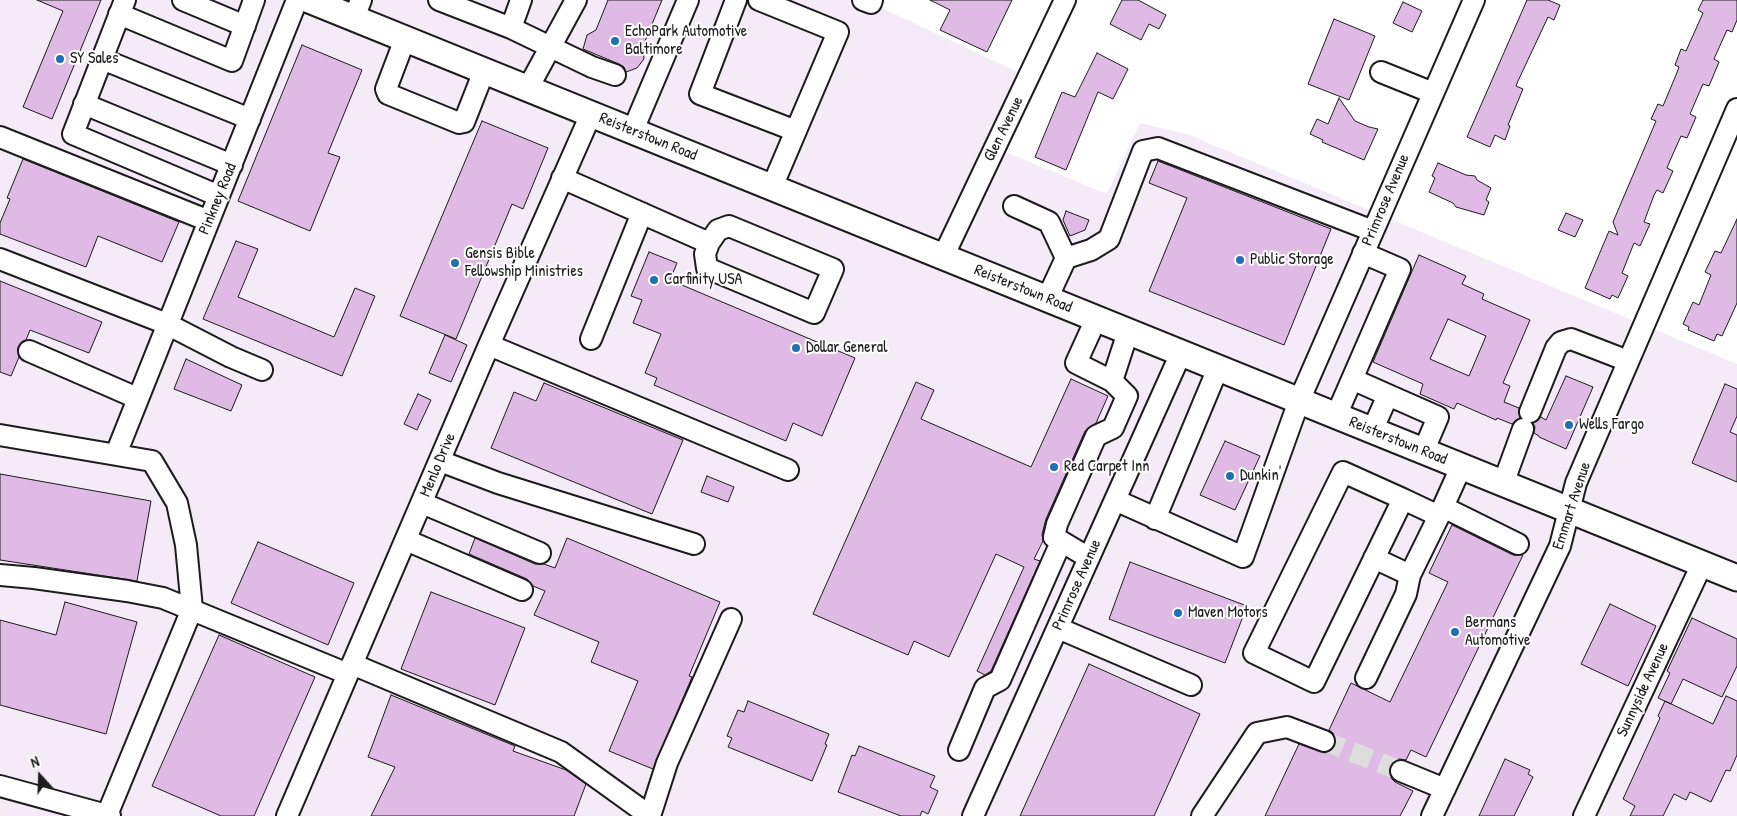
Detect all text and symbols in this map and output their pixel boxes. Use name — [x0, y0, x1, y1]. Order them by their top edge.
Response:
place label: EchoPark Automotive Baltimore — [625, 22, 747, 60]
marker: EchoPark Automotive Baltimore — [609, 35, 621, 47]
place label: SY Sales — [70, 49, 118, 69]
marker: SY Sales — [54, 53, 66, 65]
street label: Glen Avenue — [980, 93, 1028, 165]
street label: Reisterstown Road — [596, 109, 700, 165]
street label: Primrose Avenue — [1358, 151, 1414, 249]
street label: Pinkney Road — [195, 160, 241, 238]
place label: Gensis Bible Fellowship Ministries — [465, 244, 583, 282]
place label: Public Storage — [1250, 250, 1334, 270]
marker: Public Storage — [1234, 254, 1246, 266]
marker: Gensis Bible Fellowship Ministries — [449, 257, 461, 269]
street label: Reisterstown Road — [971, 261, 1075, 317]
place label: Carfinity USA — [664, 270, 742, 290]
marker: Carfinity USA — [648, 274, 660, 286]
place label: Dollar General — [806, 338, 887, 358]
marker: Dollar General — [790, 342, 802, 354]
street label: Reisterstown Road — [1346, 413, 1450, 469]
place label: Wells Fargo — [1579, 415, 1644, 435]
marker: Wells Fargo — [1563, 419, 1575, 431]
street label: Menlo Drive — [416, 430, 460, 500]
place label: Red Carpet Inn — [1064, 457, 1149, 477]
street label: Emmart Avenue — [1549, 460, 1595, 552]
marker: Red Carpet Inn — [1048, 461, 1060, 473]
place label: Dunkin' — [1240, 466, 1281, 486]
marker: Dunkin' — [1224, 470, 1236, 482]
street label: Primrose Avenue — [1048, 536, 1106, 634]
place label: Maven Motors — [1188, 603, 1268, 623]
marker: Maven Motors — [1172, 607, 1184, 619]
place label: Bermans Automotive — [1465, 613, 1530, 651]
marker: Bermans Automotive — [1449, 626, 1461, 638]
street label: Sunnyside Avenue — [1613, 640, 1673, 740]
north arrow — [15, 751, 65, 801]
text: N — [28, 751, 41, 772]

